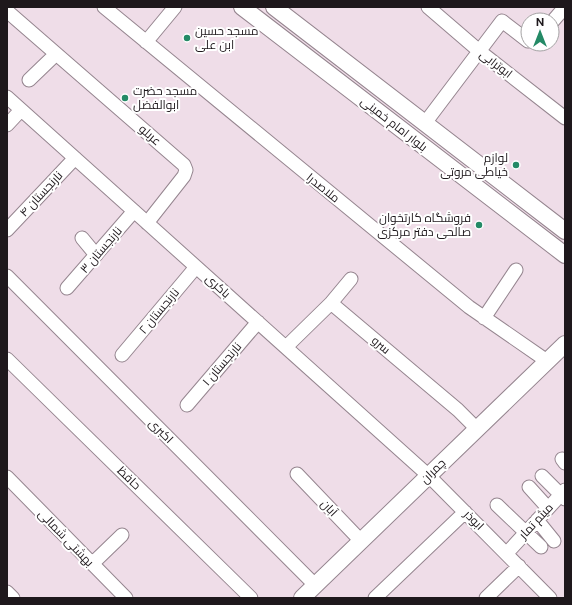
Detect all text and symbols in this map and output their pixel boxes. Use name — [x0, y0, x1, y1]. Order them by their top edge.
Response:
north arrow — [520, 12, 560, 52]
text: N — [536, 16, 544, 28]
place label: مسجد حسین ابن علی — [195, 24, 259, 52]
marker: مسجد حسین ابن علی — [182, 33, 192, 43]
street label: ابوترابی — [477, 47, 515, 81]
place label: مسجد حضرت ابوالفضل — [133, 84, 197, 112]
marker: مسجد حضرت ابوالفضل — [120, 93, 130, 103]
street label: بلوار امام خمینی — [357, 94, 430, 155]
street label: عربلو — [136, 122, 164, 148]
place label: لوازم خیاطی مروتی — [440, 151, 508, 179]
marker: لوازم خیاطی مروتی — [511, 160, 521, 170]
street label: نارنجستان ۴ — [17, 169, 65, 219]
street label: ملاصدرا — [304, 170, 342, 206]
place label: فروشگاه کارتخوان صالحی دفتر مرکزی — [377, 211, 471, 239]
marker: فروشگاه کارتخوان صالحی دفتر مرکزی — [474, 220, 484, 230]
street label: نارنجستان ۳ — [77, 224, 125, 276]
street label: باکری — [203, 271, 233, 301]
street label: نارنجستان ۲ — [136, 285, 182, 337]
street label: سرو — [369, 333, 393, 357]
street label: نارنجستان ۱ — [200, 340, 244, 388]
street label: اکبری — [146, 416, 176, 446]
street label: چمران — [417, 456, 450, 488]
street label: حافظ — [114, 464, 144, 492]
street label: آبان — [318, 497, 341, 520]
street label: میثم تمار — [515, 500, 557, 543]
street label: ابوذر — [460, 506, 487, 533]
street label: بهشتی شمالی — [35, 507, 97, 569]

